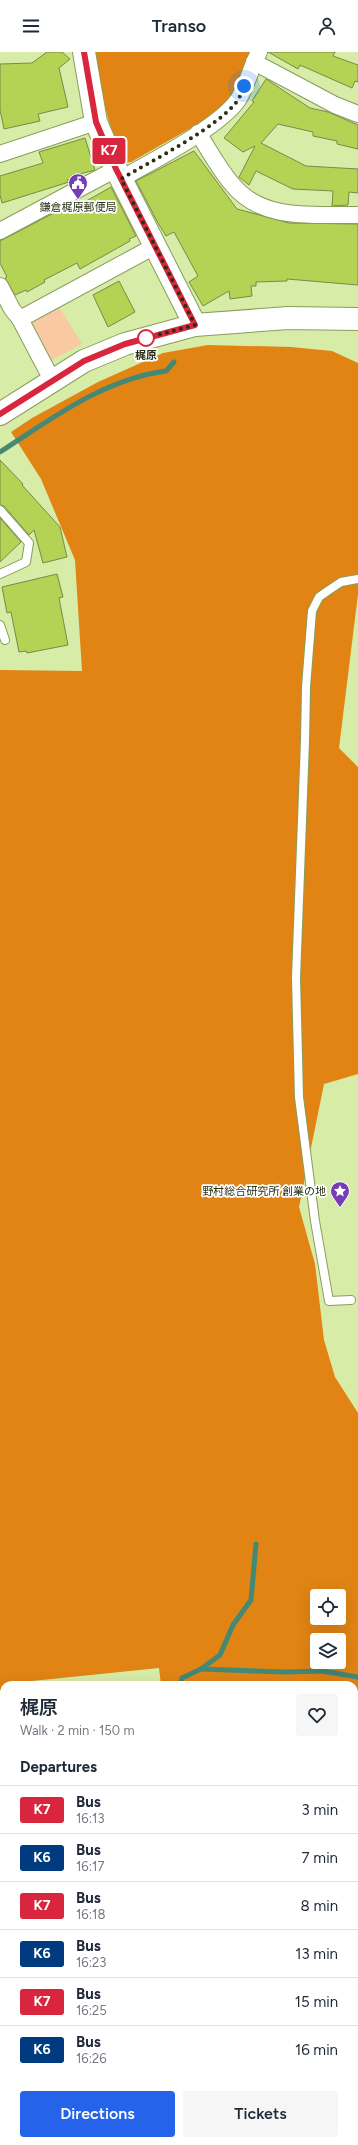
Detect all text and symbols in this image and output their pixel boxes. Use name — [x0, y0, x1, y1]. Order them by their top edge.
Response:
icon: menu — [20, 15, 42, 37]
text: Transo — [152, 15, 206, 37]
icon: person — [316, 15, 338, 37]
your location — [234, 76, 254, 96]
line badge: K7 — [91, 138, 127, 164]
text: K7 — [100, 142, 118, 159]
public building icon: 鎌倉梶原郵便局 — [67, 172, 89, 200]
place label: 鎌倉梶原郵便局 — [40, 201, 117, 214]
marker: 梶原 — [137, 329, 155, 347]
place label: 梶原 — [135, 349, 157, 362]
place icon: 野村総合研究所 創業の地 — [329, 1180, 351, 1208]
place label: 野村総合研究所 創業の地 — [202, 1185, 326, 1198]
map controls — [310, 1589, 346, 1669]
button: locate — [310, 1589, 346, 1625]
button: layers — [310, 1633, 346, 1669]
button: heart — [296, 1694, 338, 1736]
text: 梶原 — [20, 1696, 58, 1719]
text: Walk · 2 min · 150 m — [20, 1723, 134, 1738]
text: Departures — [20, 1758, 97, 1776]
text: Bus — [76, 1793, 101, 1811]
text: K7 — [33, 1801, 51, 1818]
text: 3 min — [302, 1801, 338, 1819]
text: 16:13 — [76, 1811, 104, 1826]
text: Bus — [76, 1841, 101, 1859]
text: K6 — [33, 1849, 51, 1866]
text: 7 min — [302, 1849, 338, 1867]
text: 16:17 — [76, 1859, 104, 1874]
text: Bus — [76, 1889, 101, 1907]
text: K7 — [33, 1897, 51, 1914]
text: 8 min — [300, 1897, 338, 1915]
text: 16:18 — [76, 1907, 105, 1922]
text: Bus — [76, 1937, 101, 1955]
text: K6 — [33, 1945, 51, 1962]
text: 13 min — [295, 1945, 338, 1963]
text: 16:23 — [76, 1955, 106, 1970]
text: Bus — [76, 1985, 101, 2003]
text: K7 — [33, 1993, 51, 2010]
text: 15 min — [295, 1993, 338, 2011]
text: 16:25 — [76, 2003, 107, 2018]
text: Bus — [76, 2033, 101, 2051]
text: K6 — [33, 2041, 51, 2058]
text: 16 min — [295, 2041, 338, 2059]
text: 16:26 — [76, 2051, 107, 2066]
button: Directions — [20, 2091, 175, 2137]
button: Tickets — [183, 2091, 338, 2137]

